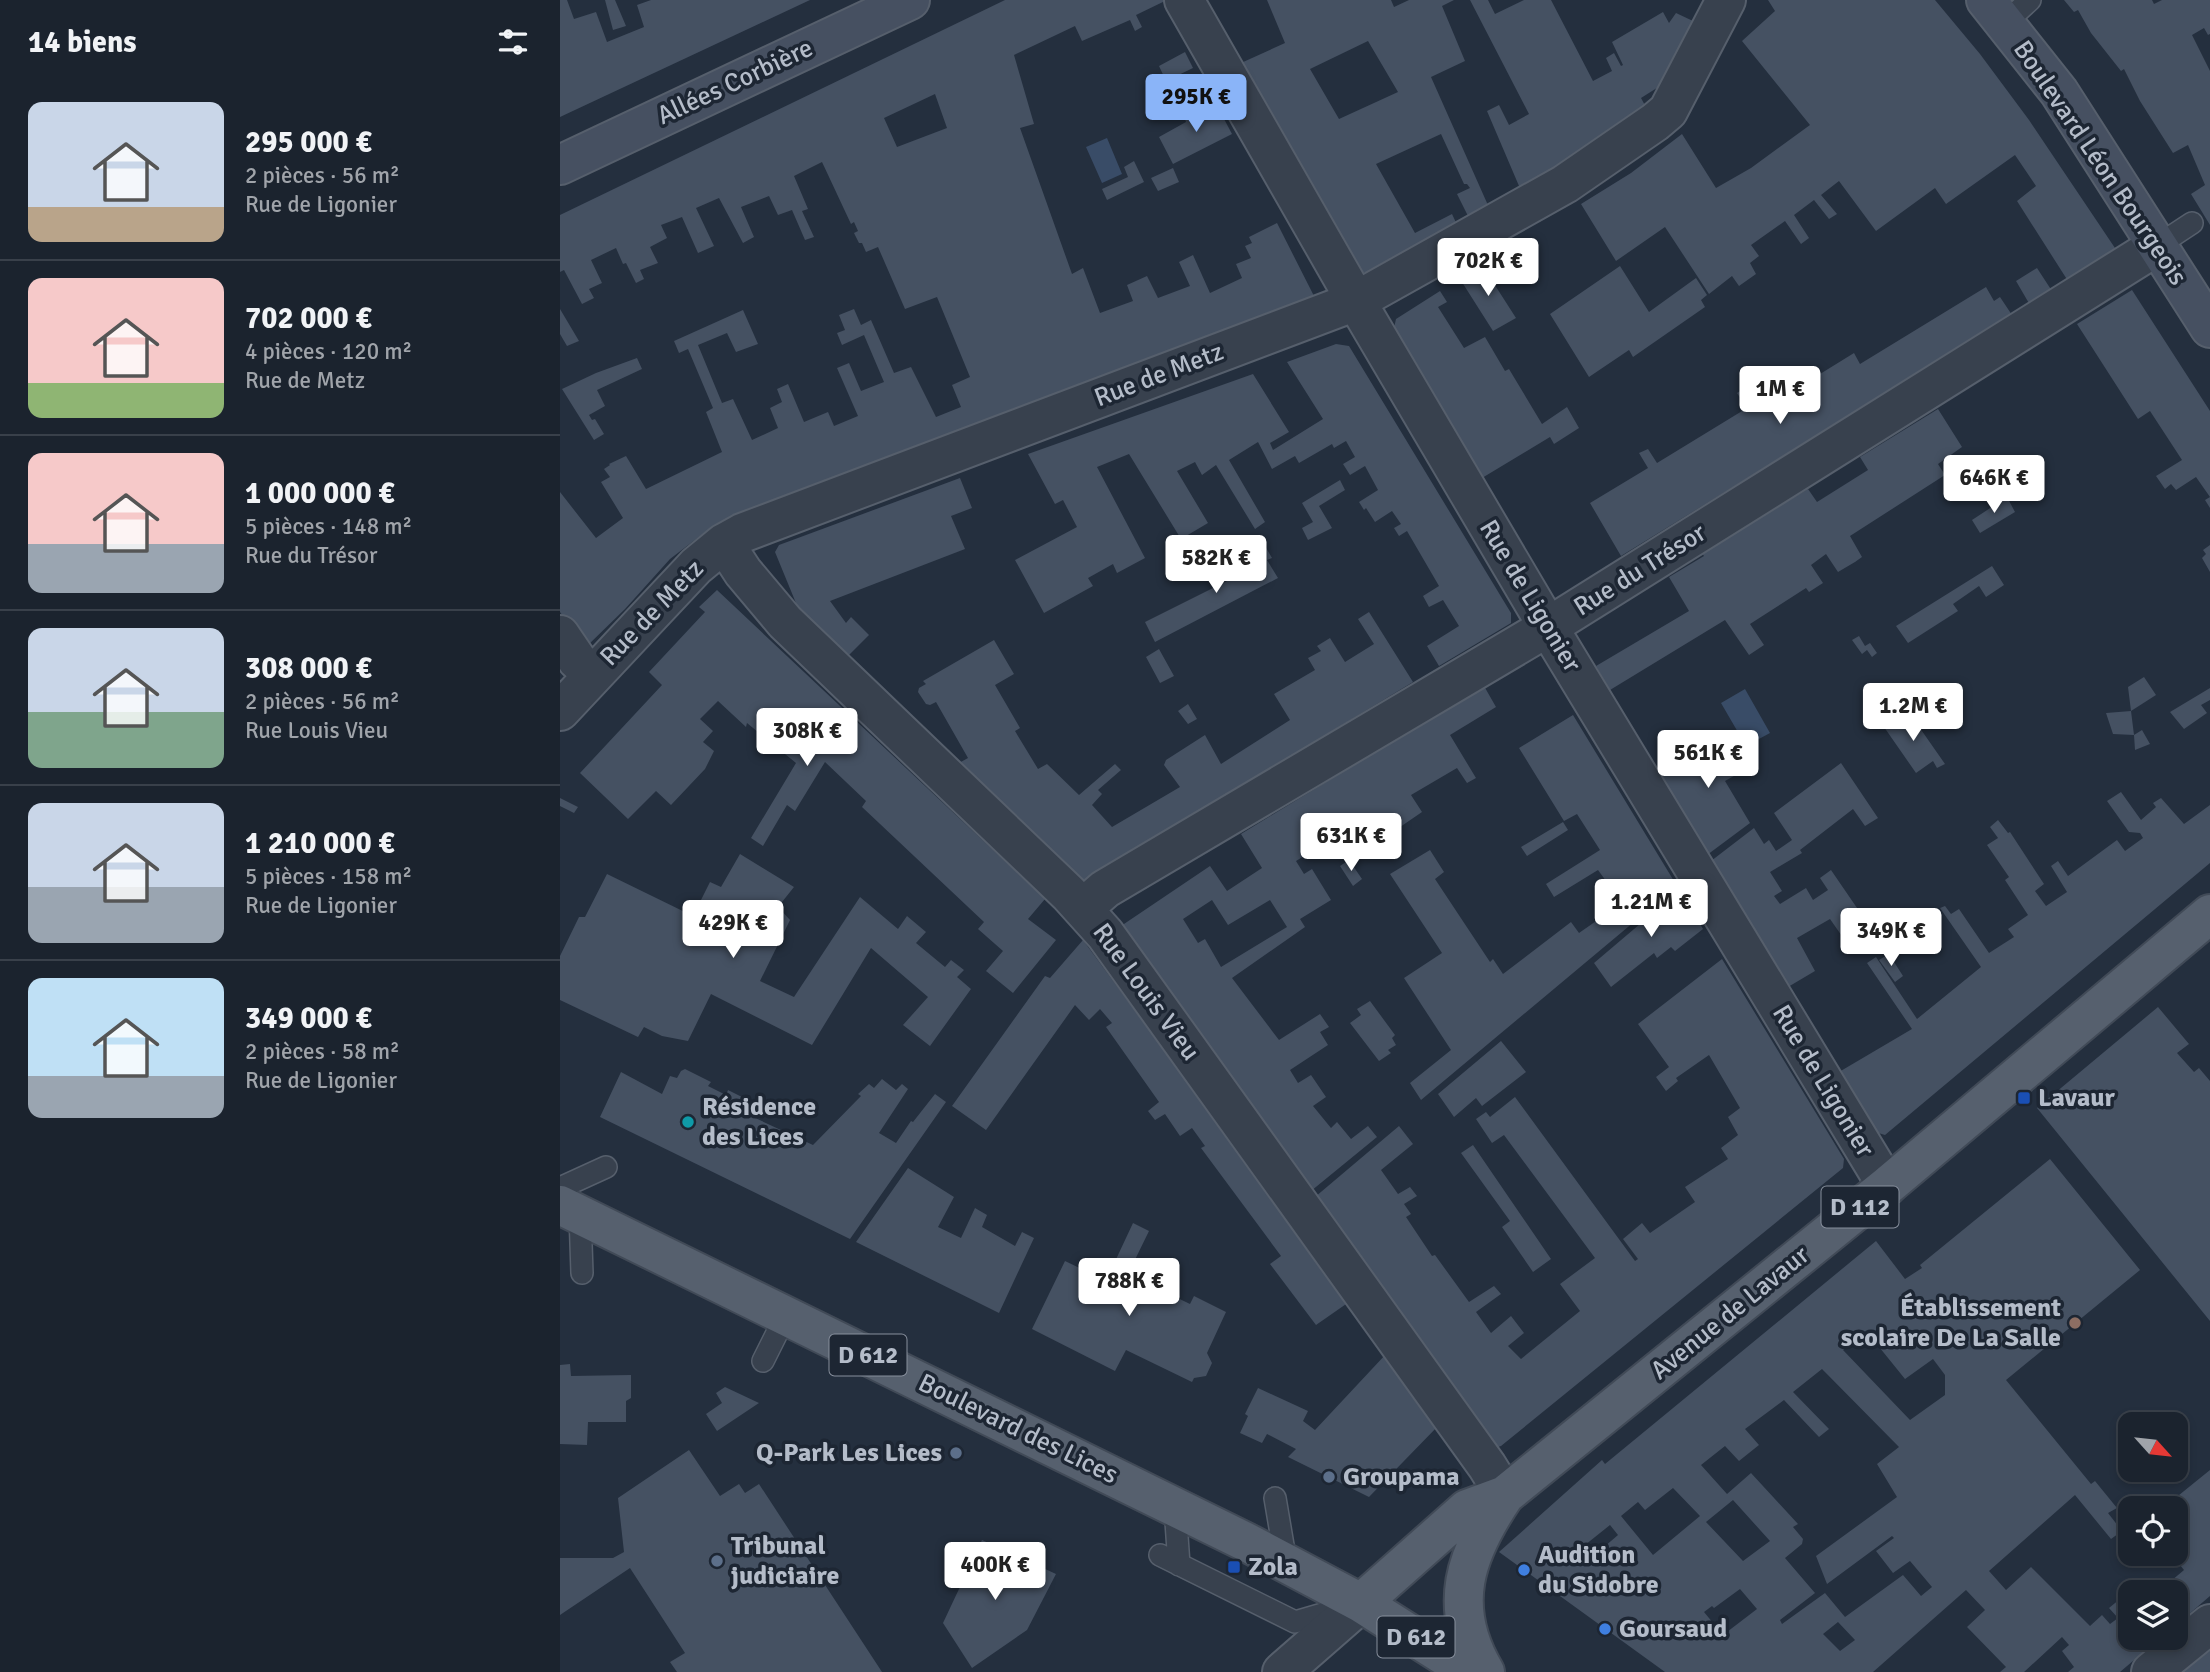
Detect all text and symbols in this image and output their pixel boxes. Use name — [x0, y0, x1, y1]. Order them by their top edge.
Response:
icon: filters — [494, 23, 532, 61]
text: 14 biens — [28, 24, 137, 61]
street label: Allées Corbière — [652, 32, 818, 132]
street label: Boulevard Léon Bourgeois — [2006, 35, 2194, 291]
pin: 295K € — [1139, 74, 1253, 134]
text: 295K € — [1161, 82, 1231, 111]
text: 295 000 € — [245, 124, 372, 161]
icon: home — [84, 130, 168, 214]
text: 2 pièces · 56 m² — [245, 161, 400, 190]
text: Rue de Ligonier — [245, 190, 397, 219]
pin: 702K € — [1431, 238, 1545, 298]
text: 702K € — [1453, 246, 1523, 275]
text: 702 000 € — [245, 300, 372, 337]
icon: home — [84, 306, 168, 390]
street label: Rue de Metz — [1090, 336, 1228, 414]
text: 4 pièces · 120 m² — [245, 337, 412, 366]
text: Rue de Metz — [245, 366, 365, 395]
pin: 1M € — [1739, 366, 1821, 426]
text: 1M € — [1755, 374, 1805, 403]
pin: 646K € — [1937, 456, 2051, 515]
text: 646K € — [1959, 463, 2029, 492]
text: 1 000 000 € — [245, 475, 394, 512]
icon: home — [84, 481, 168, 565]
text: 5 pièces · 148 m² — [245, 512, 412, 541]
street label: Rue de Ligonier — [1472, 514, 1588, 678]
street label: Rue du Trésor — [1568, 517, 1712, 623]
pin: 582K € — [1159, 536, 1273, 595]
text: Rue du Trésor — [245, 541, 377, 570]
text: 582K € — [1181, 543, 1251, 572]
street label: Rue de Metz — [593, 553, 711, 673]
text: 308 000 € — [245, 650, 372, 687]
icon: home — [84, 656, 168, 740]
pin: 1.2M € — [1856, 684, 1970, 743]
text: 2 pièces · 56 m² — [245, 687, 400, 716]
text: 1.2M € — [1879, 691, 1947, 720]
pin: 308K € — [750, 708, 864, 768]
text: Rue Louis Vieu — [245, 716, 388, 745]
text: 308K € — [772, 716, 842, 745]
pin: 561K € — [1651, 730, 1765, 790]
text: 561K € — [1673, 738, 1743, 767]
pin: 631K € — [1294, 814, 1408, 873]
text: 631K € — [1316, 821, 1386, 850]
text: 1 210 000 € — [245, 825, 394, 862]
icon: home — [84, 831, 168, 915]
text: 5 pièces · 158 m² — [245, 862, 412, 891]
pin: 1.21M € — [1586, 880, 1716, 939]
text: 1.21M € — [1611, 887, 1691, 916]
text: Rue de Ligonier — [245, 891, 397, 920]
pin: 429K € — [676, 900, 790, 960]
text: 429K € — [698, 908, 768, 937]
pin: 349K € — [1834, 908, 1948, 968]
text: 349K € — [1856, 916, 1926, 945]
street label: Rue Louis Vieu — [1085, 917, 1207, 1067]
street label: Rue de Ligonier — [1765, 999, 1881, 1163]
text: 349 000 € — [245, 1000, 372, 1037]
icon: home — [84, 1006, 168, 1090]
text: 2 pièces · 58 m² — [245, 1037, 400, 1066]
text: Rue de Ligonier — [245, 1066, 397, 1095]
place label: Lavaur — [2038, 1082, 2116, 1114]
marker: Lavaur — [2016, 1090, 2032, 1106]
place label: Résidence des Lices — [702, 1091, 816, 1153]
marker: Résidence des Lices — [680, 1114, 696, 1130]
road number: D 112 — [1822, 1186, 1898, 1227]
street label: Avenue de Lavaur — [1644, 1239, 1816, 1387]
pin: 788K € — [1072, 1258, 1186, 1318]
text: 788K € — [1094, 1266, 1164, 1295]
place label: Établissement scolaire De La Salle — [1841, 1292, 2061, 1354]
marker: Établissement scolaire De La Salle — [2067, 1315, 2083, 1331]
road number: D 612 — [830, 1335, 906, 1376]
street label: Boulevard des Lices — [913, 1367, 1123, 1491]
north arrow — [2118, 1412, 2188, 1482]
map controls — [2118, 1412, 2188, 1650]
place label: Q-Park Les Lices — [756, 1437, 942, 1469]
marker: Q-Park Les Lices — [948, 1445, 964, 1461]
place label: Groupama — [1343, 1461, 1460, 1493]
marker: Groupama — [1321, 1469, 1337, 1485]
button: locate — [2118, 1496, 2188, 1566]
place label: Tribunal judiciaire — [731, 1530, 839, 1592]
place label: Audition du Sidobre — [1538, 1539, 1659, 1601]
pin: 400K € — [938, 1542, 1052, 1602]
text: 400K € — [960, 1550, 1030, 1579]
place label: Zola — [1248, 1551, 1298, 1583]
marker: Tribunal judiciaire — [709, 1553, 725, 1569]
marker: Zola — [1226, 1559, 1242, 1575]
marker: Audition du Sidobre — [1516, 1562, 1532, 1578]
button: layers — [2118, 1580, 2188, 1650]
place label: Goursaud — [1619, 1613, 1727, 1645]
road number: D 612 — [1378, 1616, 1454, 1658]
marker: Goursaud — [1597, 1621, 1613, 1637]

